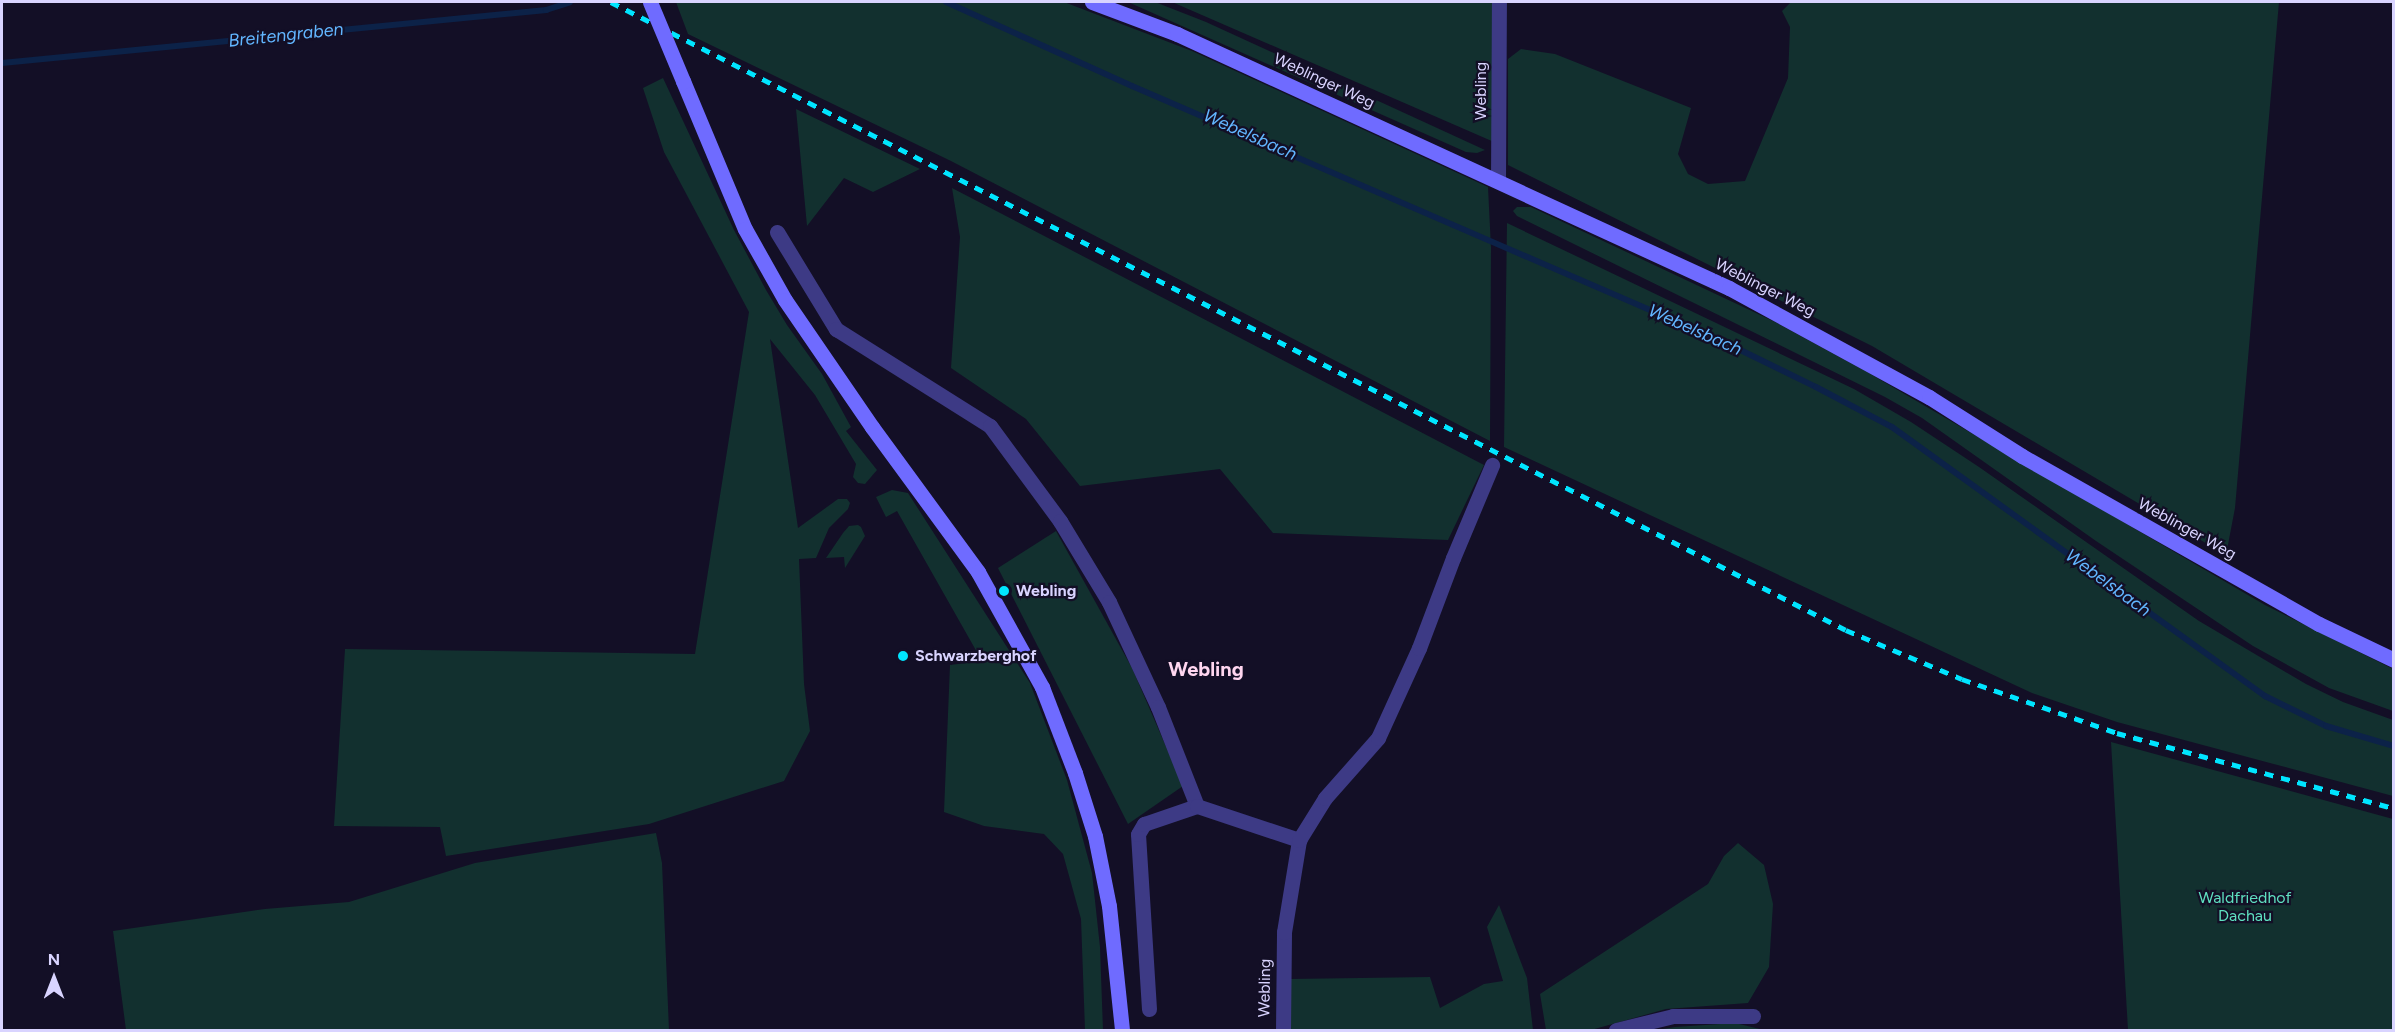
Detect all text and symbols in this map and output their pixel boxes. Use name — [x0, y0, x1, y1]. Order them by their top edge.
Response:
water label: Breitengraben — [227, 18, 345, 52]
street label: Weblinger Weg — [1270, 49, 1378, 113]
street label: Webling — [1471, 62, 1491, 120]
water label: Webelsbach — [1200, 105, 1300, 165]
street label: Weblinger Weg — [1712, 255, 1818, 321]
water label: Webelsbach — [1645, 300, 1745, 360]
street label: Weblinger Weg — [2135, 494, 2239, 564]
water label: Webelsbach — [2061, 545, 2155, 621]
place label: Webling — [1016, 581, 1076, 601]
marker: Webling — [997, 584, 1011, 598]
place label: Schwarzberghof — [915, 646, 1036, 666]
marker: Schwarzberghof — [896, 649, 910, 663]
district label: Webling — [1168, 657, 1244, 681]
park label: Waldfriedhof Dachau — [2198, 888, 2292, 926]
north arrow — [24, 948, 84, 1008]
text: N — [48, 950, 60, 969]
street label: Webling — [1255, 959, 1275, 1017]

